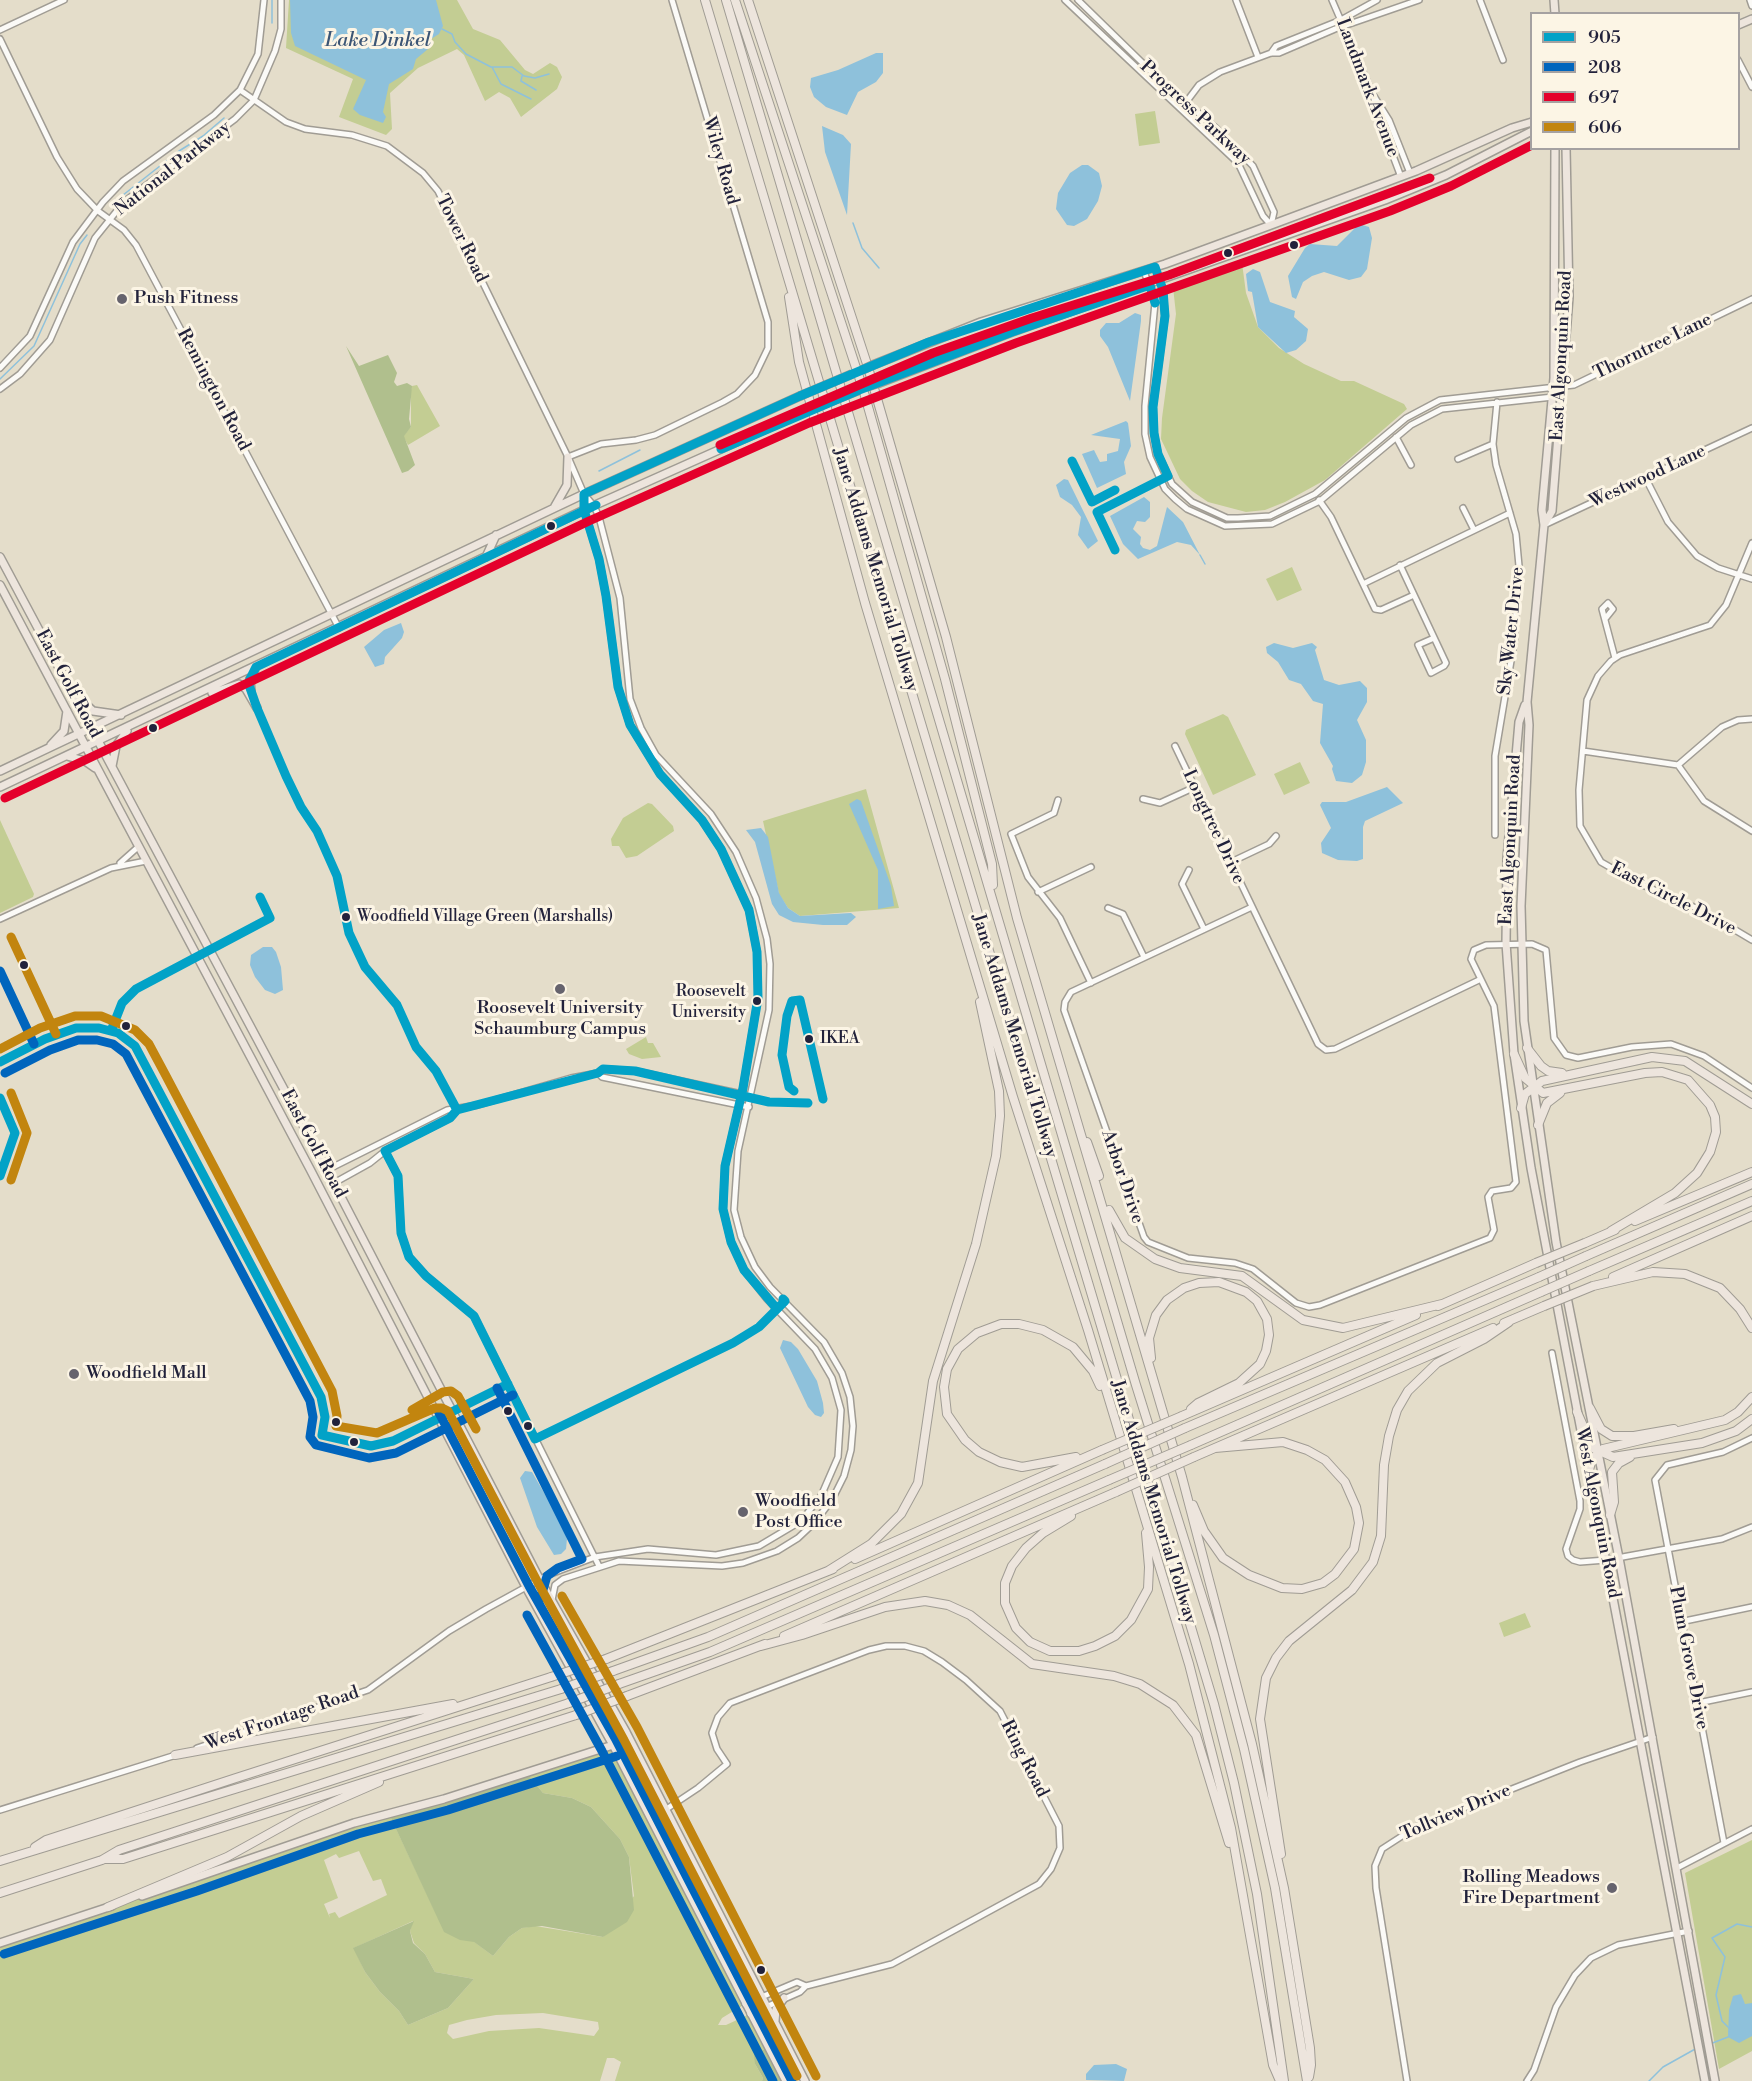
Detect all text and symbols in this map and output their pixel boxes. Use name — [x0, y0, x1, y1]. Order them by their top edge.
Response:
legend — [1530, 12, 1740, 150]
street label: Landmark Avenue — [1331, 16, 1403, 160]
text: 905 — [1588, 26, 1621, 49]
water label: Lake Dinkel — [325, 29, 431, 53]
street label: Progress Parkway — [1135, 56, 1255, 170]
text: 208 — [1588, 56, 1621, 79]
text: 697 — [1588, 86, 1619, 109]
street label: Wiley Road — [697, 115, 743, 207]
text: 606 — [1588, 116, 1622, 139]
street label: National Parkway — [111, 117, 235, 221]
street label: Tower Road — [430, 191, 492, 287]
unlabelled marker — [1288, 239, 1300, 251]
unlabelled marker — [1222, 247, 1234, 259]
street label: East Algonquin Road — [1547, 270, 1577, 442]
place label: Push Fitness — [134, 288, 238, 310]
marker: Push Fitness — [115, 292, 129, 306]
street label: Thorntree Lane — [1590, 309, 1716, 385]
street label: Remington Road — [172, 325, 254, 455]
street label: Westwood Lane — [1586, 441, 1710, 513]
street label: Jane Addams Memorial Tollway — [827, 445, 923, 695]
unlabelled marker — [545, 520, 557, 532]
street label: Sky Water Drive — [1495, 566, 1529, 696]
street label: East Golf Road — [30, 626, 106, 742]
unlabelled marker — [147, 722, 159, 734]
street label: East Algonquin Road — [1496, 754, 1526, 926]
street label: Longtree Drive — [1177, 766, 1249, 888]
street label: East Circle Drive — [1606, 858, 1740, 940]
place label: Woodfield Village Green (Marshalls) — [357, 907, 613, 927]
marker: Woodfield Village Green (Marshalls) — [340, 911, 352, 923]
street label: Jane Addams Memorial Tollway — [966, 911, 1062, 1161]
unlabelled marker — [18, 959, 30, 971]
marker: Roosevelt University Schaumburg Campus — [553, 982, 567, 996]
place label: Roosevelt University — [672, 982, 746, 1020]
marker: Roosevelt University — [751, 995, 763, 1007]
place label: Roosevelt University Schaumburg Campus — [474, 998, 646, 1040]
unlabelled marker — [120, 1020, 132, 1032]
place label: IKEA — [820, 1029, 860, 1049]
marker: IKEA — [803, 1033, 815, 1045]
street label: East Golf Road — [275, 1086, 351, 1202]
street label: Arbor Drive — [1096, 1127, 1148, 1227]
place label: Woodfield Mall — [86, 1363, 207, 1385]
marker: Woodfield Mall — [67, 1367, 81, 1381]
street label: Jane Addams Memorial Tollway — [1105, 1377, 1201, 1627]
unlabelled marker — [502, 1405, 514, 1417]
unlabelled marker — [330, 1416, 342, 1428]
unlabelled marker — [522, 1420, 534, 1432]
street label: West Algonquin Road — [1570, 1426, 1624, 1600]
unlabelled marker — [348, 1436, 360, 1448]
place label: Woodfield Post Office — [755, 1491, 843, 1534]
marker: Woodfield Post Office — [736, 1505, 750, 1519]
street label: Plum Grove Drive — [1664, 1585, 1712, 1731]
street label: West Frontage Road — [202, 1682, 362, 1756]
street label: Ring Road — [995, 1717, 1053, 1801]
street label: Tollview Drive — [1398, 1780, 1514, 1846]
place label: Rolling Meadows Fire Department — [1463, 1867, 1600, 1910]
marker: Rolling Meadows Fire Department — [1605, 1881, 1619, 1895]
unlabelled marker — [755, 1964, 767, 1976]

